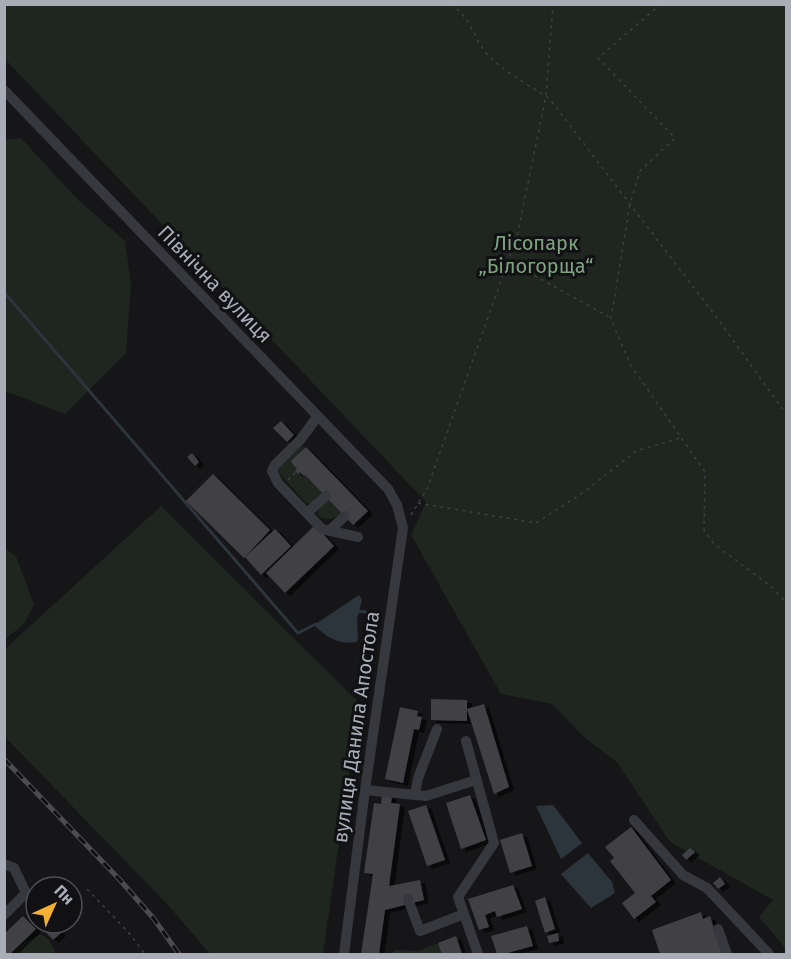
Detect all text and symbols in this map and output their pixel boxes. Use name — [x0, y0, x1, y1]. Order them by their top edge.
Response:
street label: Північна вулиця — [153, 220, 277, 348]
park label: Лісопарк „Білогорща“ — [479, 231, 593, 278]
street label: вулиця Данила Апостола — [328, 610, 384, 844]
north arrow — [24, 875, 84, 935]
text: Пн — [50, 881, 78, 909]

